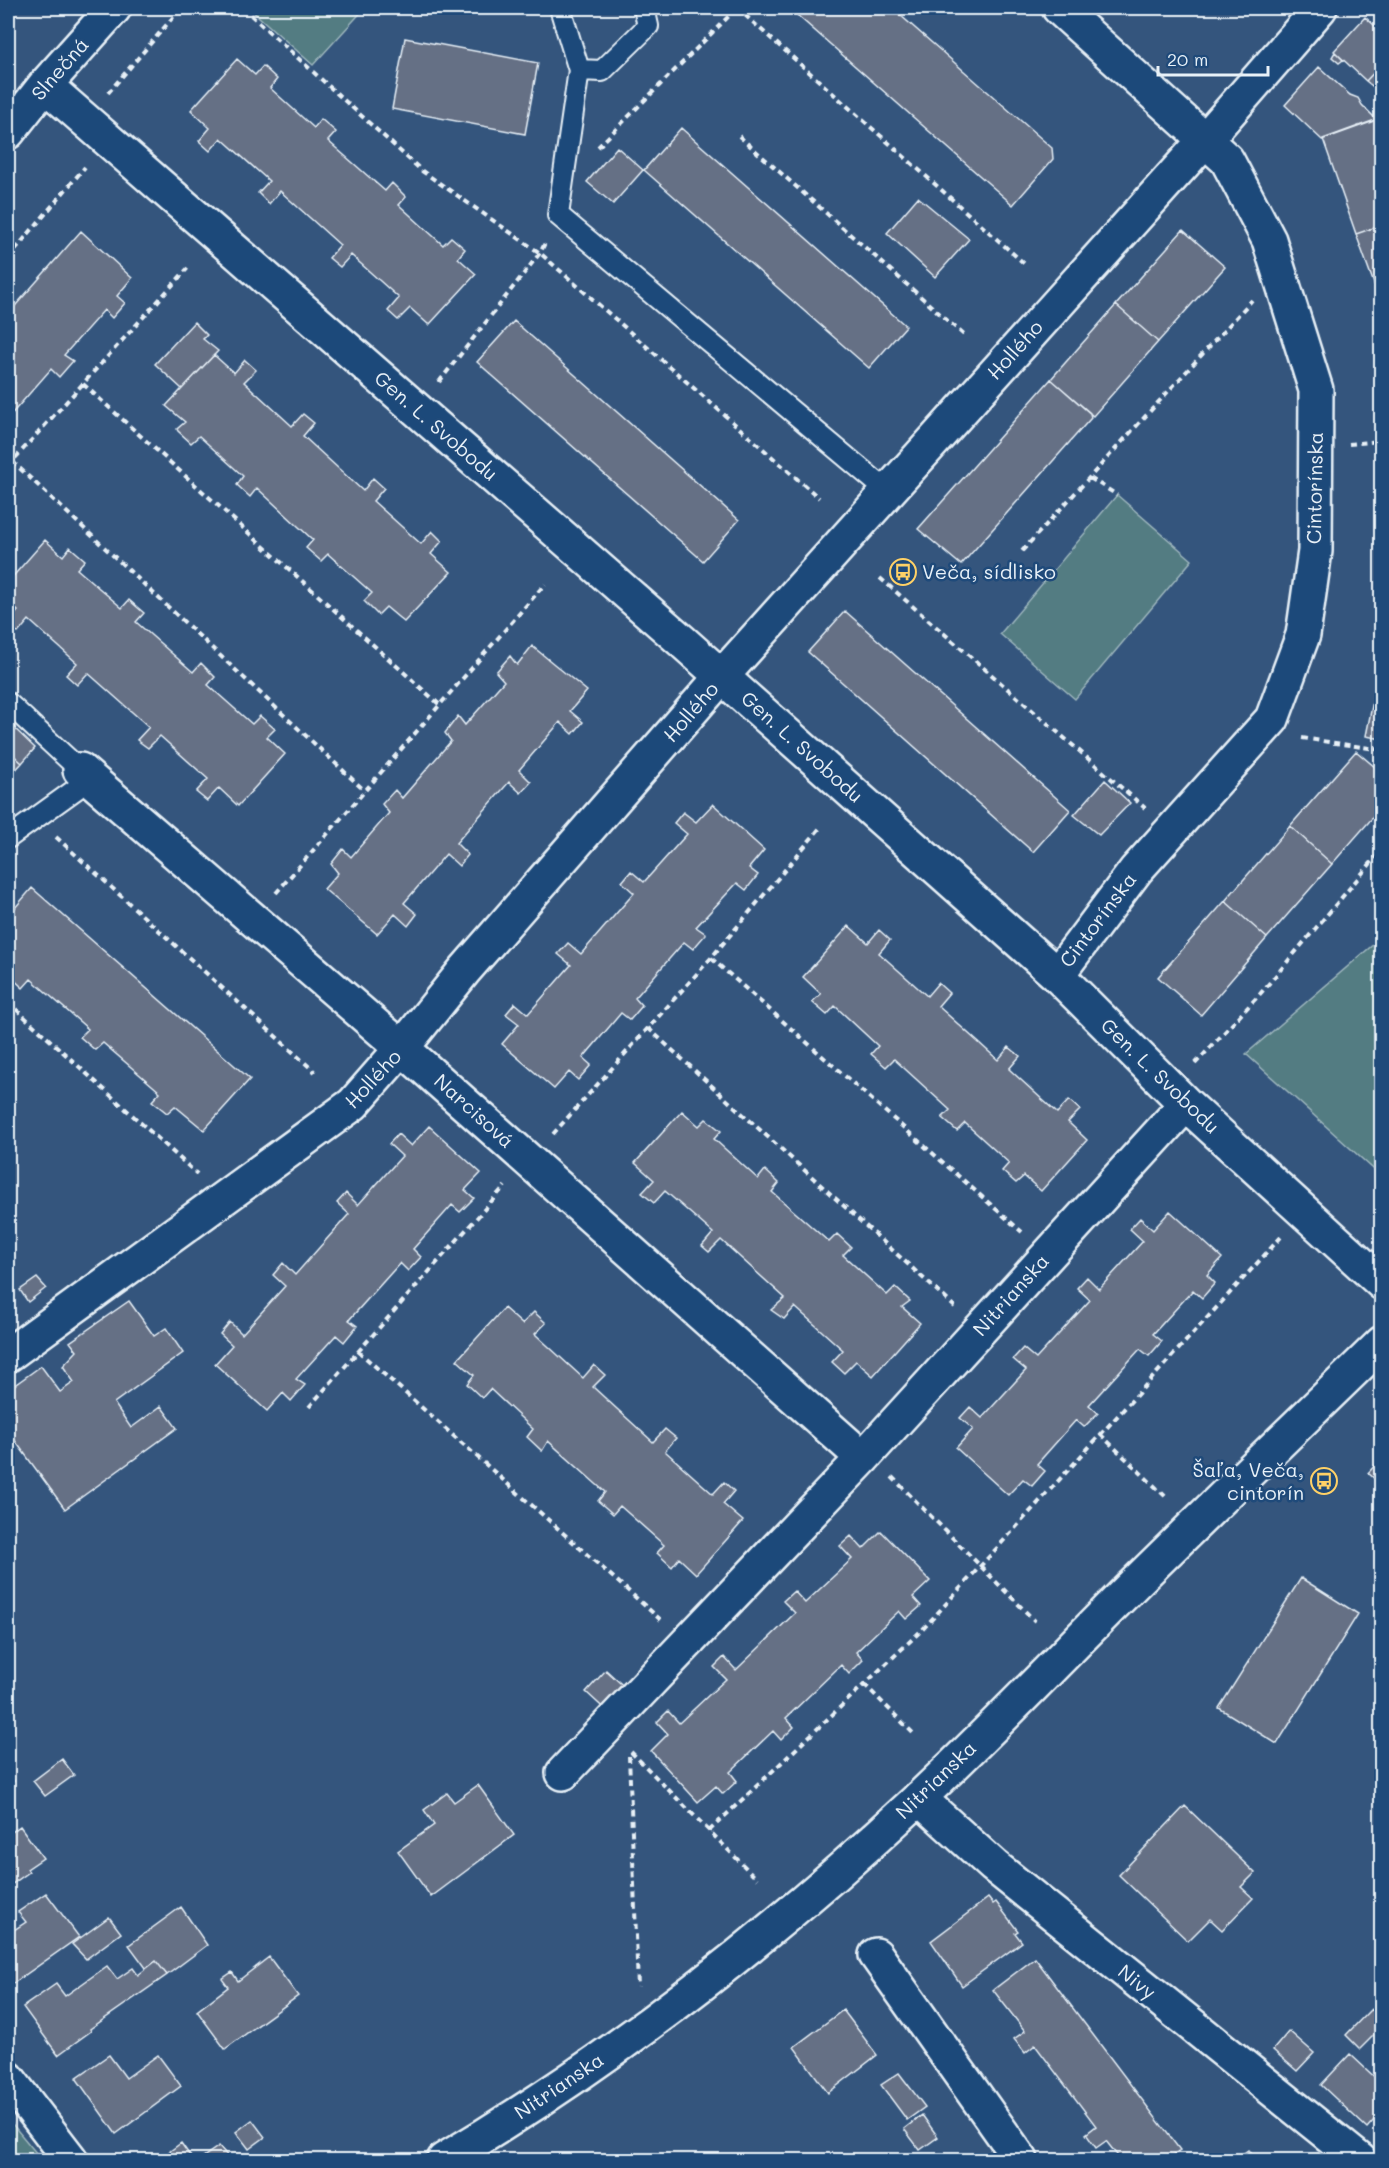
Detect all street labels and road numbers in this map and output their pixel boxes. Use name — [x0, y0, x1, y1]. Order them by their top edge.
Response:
street label: Slnečná — [25, 31, 94, 105]
street label: Hollého — [981, 314, 1048, 385]
street label: Gen. L. Svobodu — [369, 364, 504, 486]
street label: Cintorínska — [1300, 432, 1328, 544]
street label: Hollého — [657, 676, 724, 747]
street label: Gen. L. Svobodu — [736, 685, 869, 808]
street label: Cintorínska — [1053, 867, 1141, 972]
street label: Gen. L. Svobodu — [1096, 1012, 1226, 1139]
street label: Hollého — [338, 1043, 406, 1113]
street label: Narcisová — [429, 1067, 520, 1153]
street label: Nitrianska — [966, 1248, 1054, 1341]
street label: Nitrianska — [890, 1734, 981, 1824]
street label: Nivy — [1113, 1958, 1162, 2005]
street label: Nitrianska — [509, 2046, 608, 2125]

